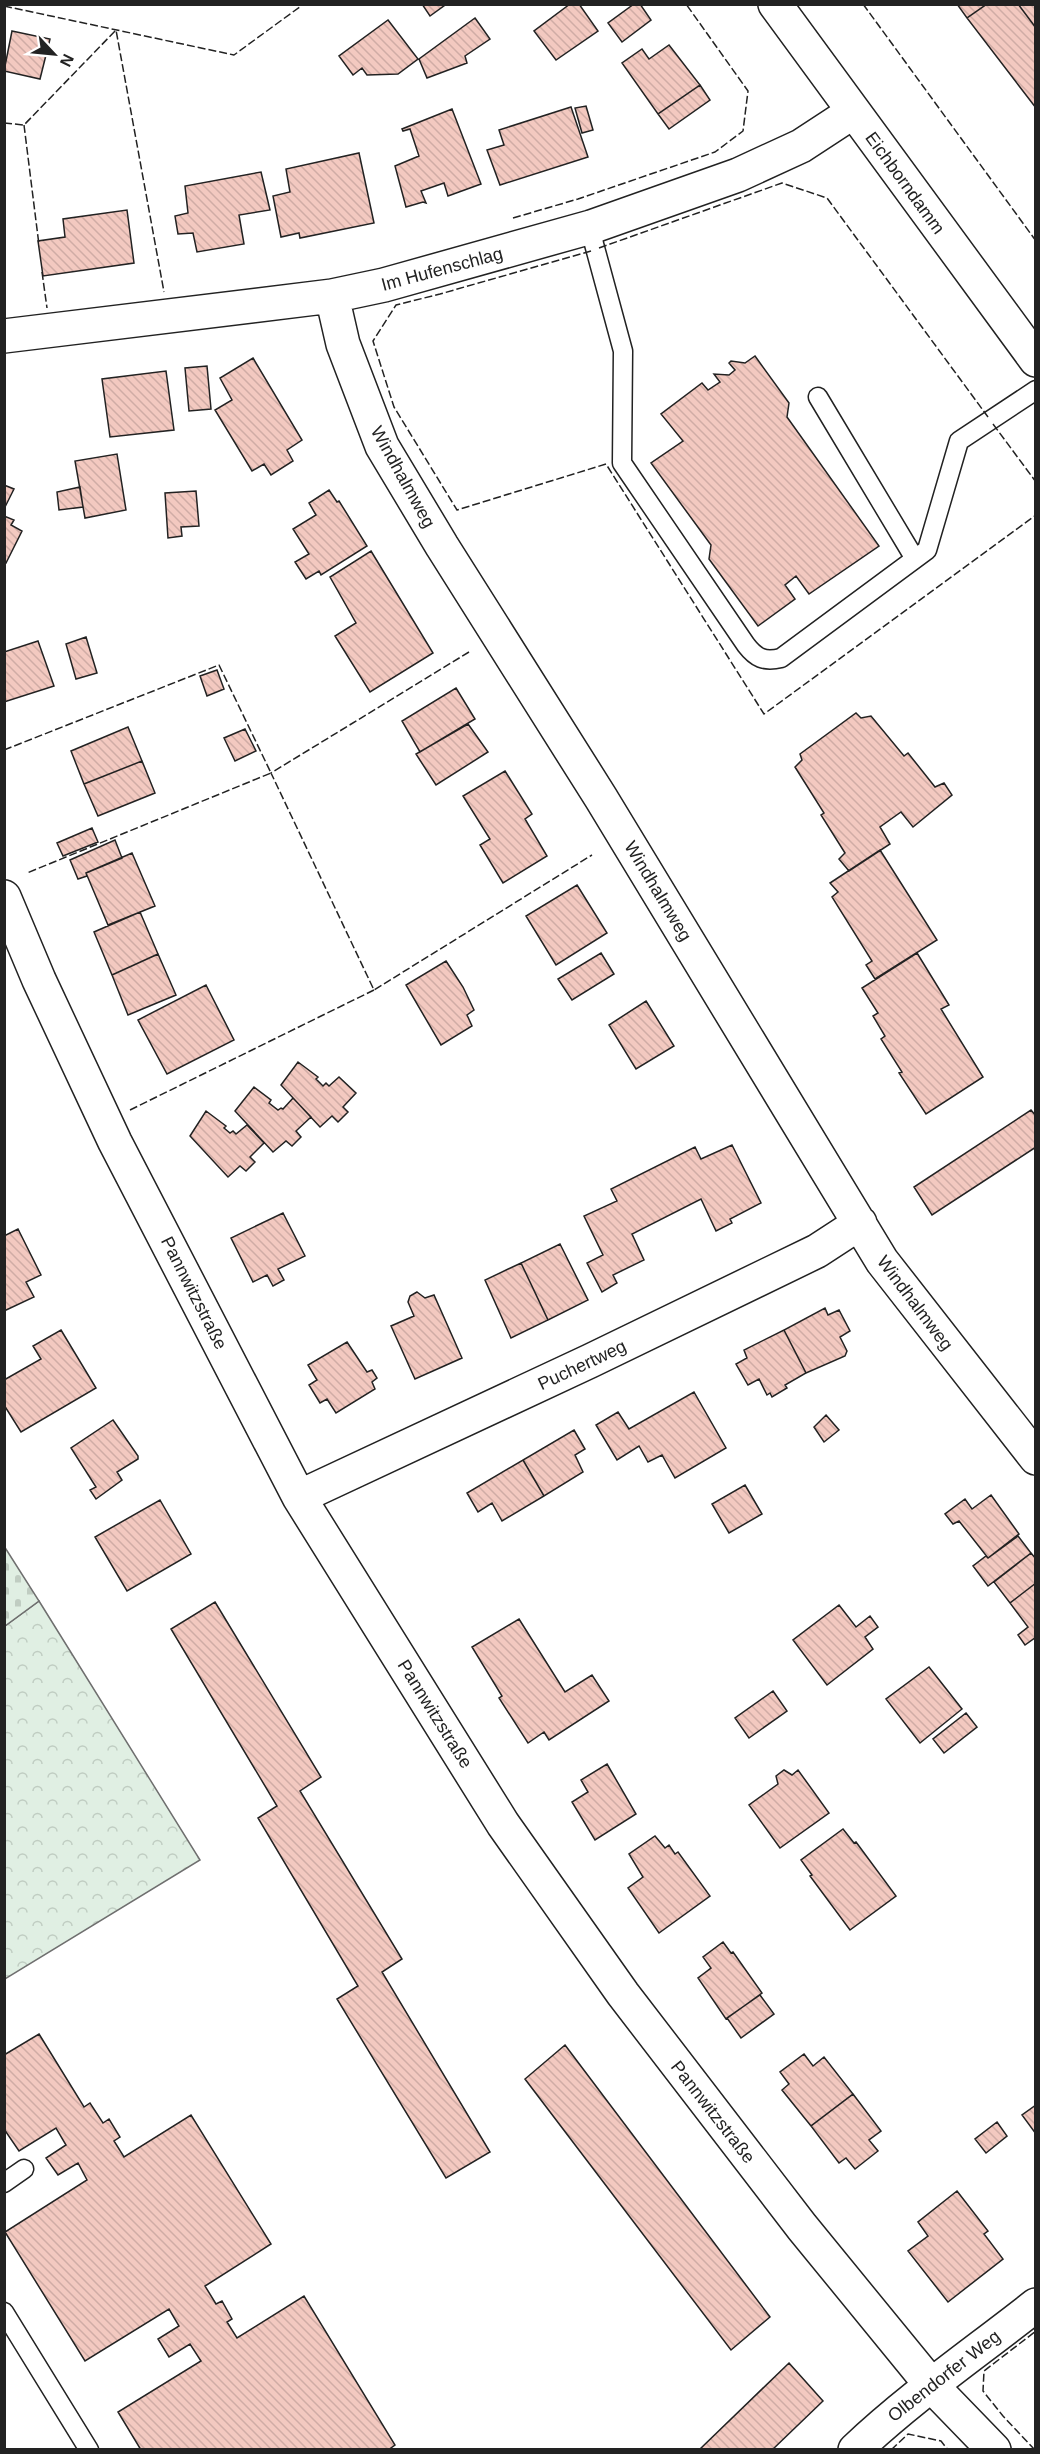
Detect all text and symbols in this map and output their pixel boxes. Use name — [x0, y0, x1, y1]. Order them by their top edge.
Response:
north arrow — [24, 24, 84, 84]
text: N — [57, 51, 77, 69]
street label: Eichborndamm — [861, 128, 949, 238]
street label: Im Hufenschlag — [379, 243, 505, 295]
street label: Windhalmweg — [367, 423, 439, 531]
street label: Windhalmweg — [620, 837, 696, 945]
street label: Pannwitzstraße — [157, 1233, 231, 1353]
street label: Windhalmweg — [873, 1252, 957, 1354]
street label: Puchertweg — [535, 1336, 629, 1394]
street label: Pannwitzstraße — [394, 1656, 476, 1772]
street label: Pannwitzstraße — [667, 2057, 759, 2167]
street label: Olbendorfer Weg — [884, 2326, 1004, 2426]

